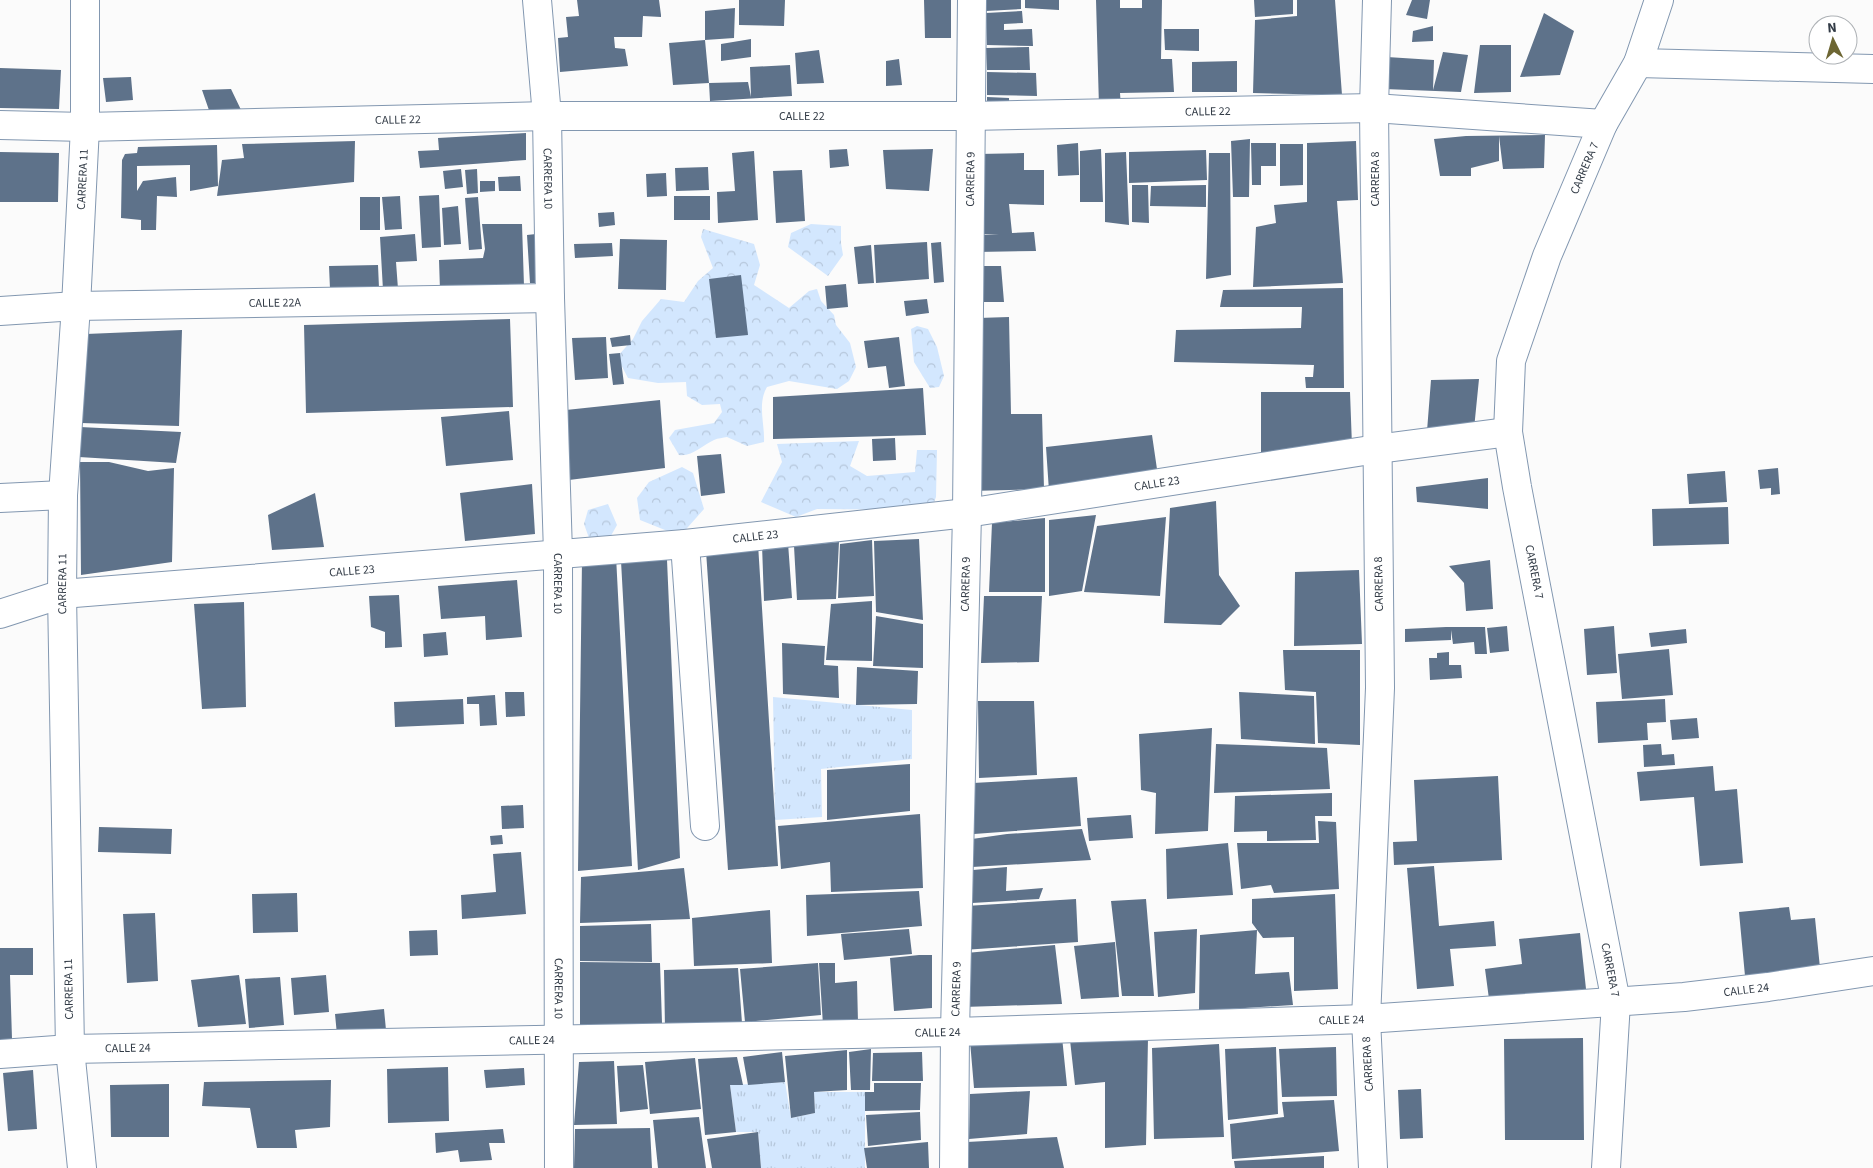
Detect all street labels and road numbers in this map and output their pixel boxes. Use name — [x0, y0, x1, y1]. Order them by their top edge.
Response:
street label: CALLE 22 — [1185, 102, 1231, 120]
street label: CALLE 22 — [779, 108, 825, 125]
street label: CALLE 22 — [375, 111, 421, 129]
street label: CARRERA 7 — [1566, 139, 1603, 197]
street label: CARRERA 11 — [72, 148, 92, 210]
street label: CARRERA 10 — [539, 148, 557, 209]
street label: CARRERA 8 — [1367, 151, 1384, 207]
street label: CARRERA 9 — [961, 152, 979, 207]
street label: CALLE 22A — [249, 294, 302, 312]
street label: CALLE 23 — [1133, 471, 1181, 495]
street label: CALLE 23 — [732, 525, 779, 547]
street label: CARRERA 7 — [1520, 543, 1548, 601]
street label: CARRERA 11 — [53, 553, 71, 614]
street label: CARRERA 10 — [549, 553, 567, 614]
street label: CARRERA 9 — [956, 556, 974, 612]
street label: CARRERA 8 — [1370, 556, 1388, 612]
street label: CALLE 23 — [328, 560, 375, 581]
street label: CARRERA 7 — [1596, 941, 1624, 999]
street label: CARRERA 11 — [60, 958, 78, 1020]
street label: CARRERA 10 — [550, 958, 567, 1019]
street label: CARRERA 9 — [947, 961, 965, 1017]
street label: CALLE 24 — [1723, 978, 1770, 1001]
street label: CALLE 24 — [1318, 1011, 1365, 1029]
street label: CALLE 24 — [915, 1023, 961, 1041]
street label: CALLE 24 — [509, 1031, 555, 1049]
street label: CARRERA 8 — [1358, 1036, 1378, 1092]
street label: CALLE 24 — [105, 1039, 151, 1057]

